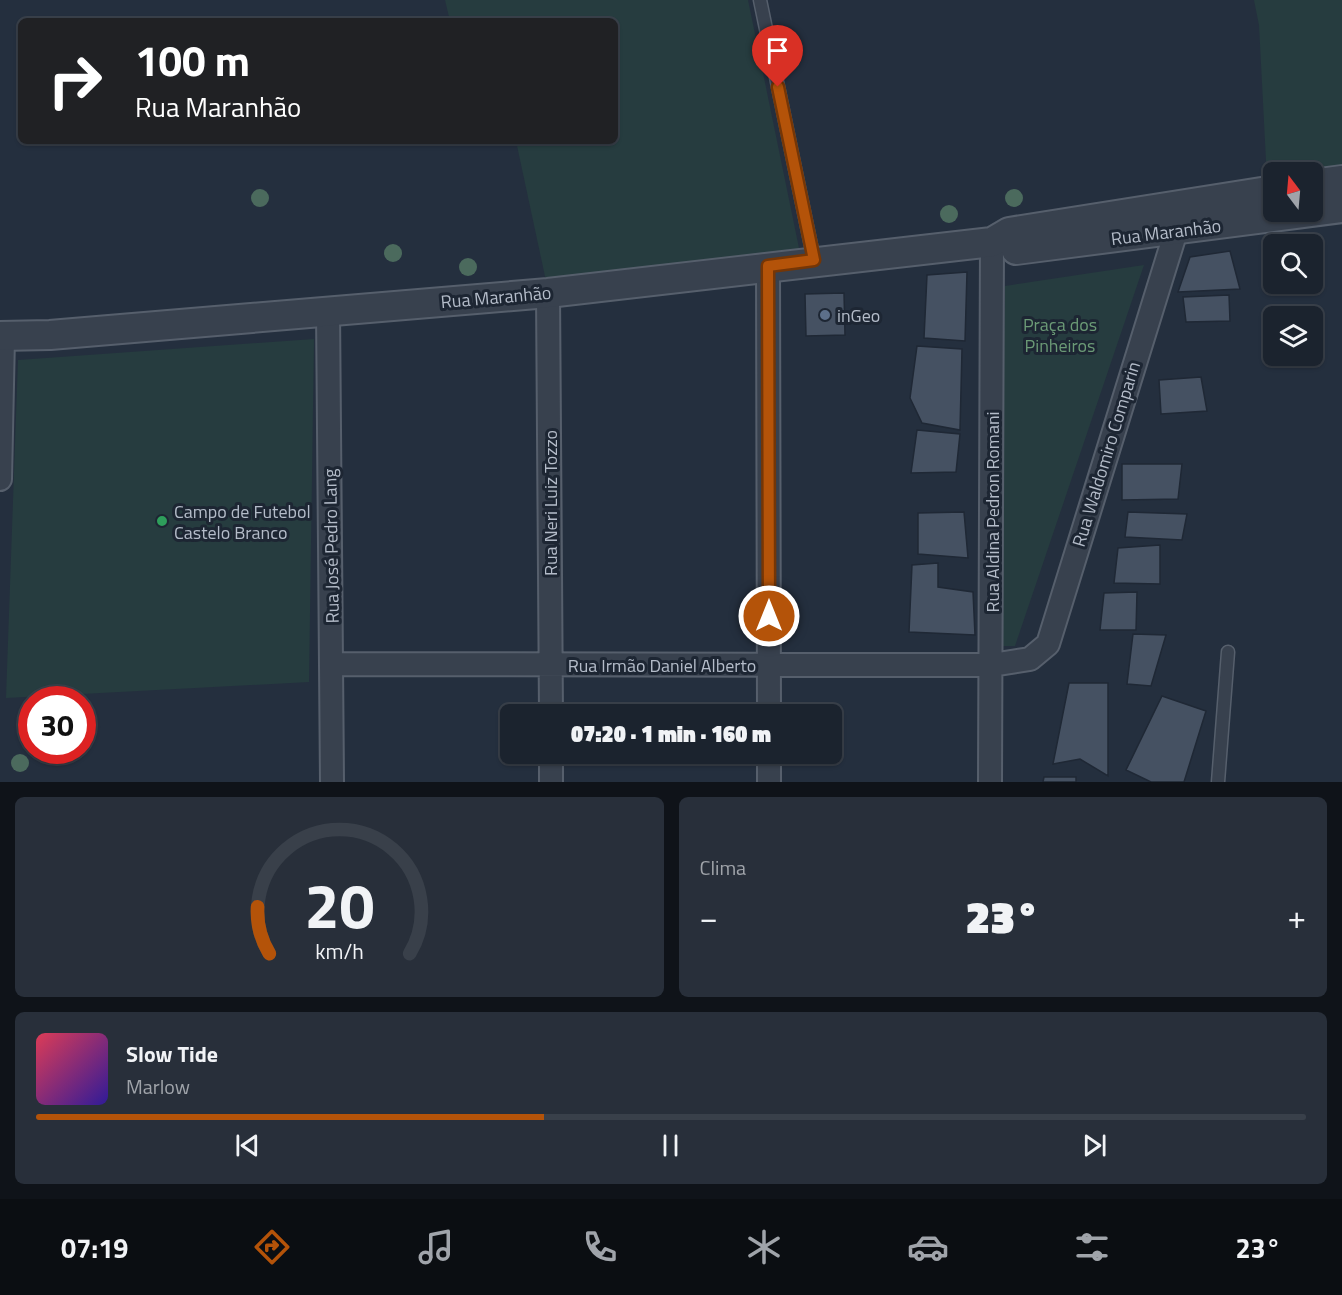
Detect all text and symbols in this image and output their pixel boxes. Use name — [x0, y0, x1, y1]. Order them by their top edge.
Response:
pin — [752, 25, 803, 87]
text: 100 m — [135, 28, 250, 92]
icon: arrive — [761, 34, 794, 67]
icon: right — [36, 42, 114, 120]
text: Rua Maranhão — [135, 86, 301, 127]
north arrow — [1263, 162, 1323, 222]
map controls — [1263, 162, 1323, 366]
street label: Rua Maranhão — [1109, 212, 1223, 252]
button: search — [1263, 234, 1323, 294]
street label: Rua Maranhão — [440, 279, 552, 315]
place label: inGeo — [837, 302, 880, 329]
button: layers — [1263, 306, 1323, 366]
marker: inGeo — [818, 308, 832, 322]
park label: Praça dos Pinheiros — [1023, 311, 1097, 359]
street label: Rua Waldomiro Comparin — [1065, 358, 1147, 550]
street label: Rua Aldina Pedron Romani — [979, 411, 1006, 613]
street label: Rua Neri Luiz Tozzo — [537, 430, 564, 576]
street label: Rua José Pedro Lang — [316, 468, 346, 624]
place label: Campo de Futebol Castelo Branco — [174, 498, 311, 546]
marker: Campo de Futebol Castelo Branco — [155, 514, 169, 528]
position arrow — [737, 584, 801, 648]
street label: Rua Irmão Daniel Alberto — [568, 652, 756, 679]
speed limit sign: 30 — [18, 686, 96, 764]
text: 07:20 · 1 min · 160 m — [571, 717, 771, 751]
text: Clima — [700, 852, 746, 883]
text: 20 — [304, 857, 374, 952]
text: 23° — [966, 882, 1040, 950]
text: − — [700, 892, 718, 942]
text: + — [1288, 892, 1306, 942]
text: km/h — [315, 935, 364, 967]
text: Slow Tide — [126, 1037, 218, 1071]
text: Marlow — [126, 1071, 190, 1102]
icon: previous — [231, 1129, 264, 1162]
icon: pause — [654, 1129, 687, 1162]
icon: next — [1078, 1129, 1111, 1162]
icon: directions — [251, 1226, 293, 1268]
icon: music — [415, 1226, 457, 1268]
icon: phone — [579, 1226, 621, 1268]
icon: climate — [743, 1226, 785, 1268]
icon: car — [907, 1226, 949, 1268]
icon: filters — [1071, 1226, 1113, 1268]
text: 07:19 — [61, 1227, 128, 1268]
text: 23° — [1235, 1227, 1281, 1268]

